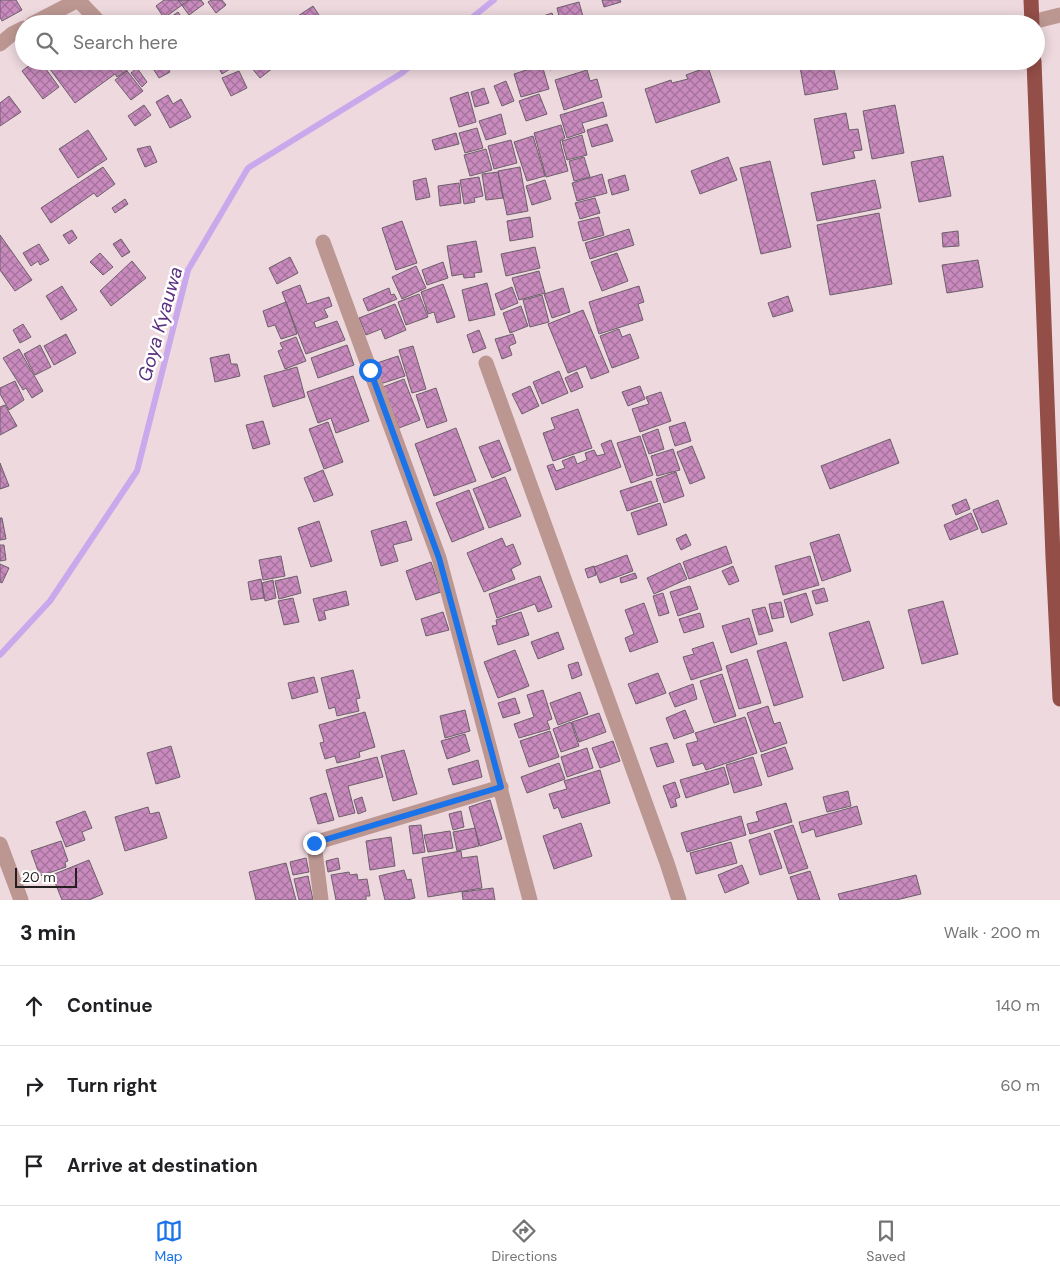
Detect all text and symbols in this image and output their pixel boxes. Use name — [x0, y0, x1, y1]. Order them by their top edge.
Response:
search box — [15, 15, 1045, 70]
icon: search — [33, 29, 61, 57]
text: Search here — [73, 30, 178, 55]
water label: Goya Kyauwa — [132, 264, 188, 384]
route start — [359, 359, 382, 382]
route end — [303, 832, 326, 855]
scale bar — [15, 865, 78, 888]
text: 20 m — [22, 868, 56, 886]
text: 3 min — [20, 919, 76, 947]
text: Walk · 200 m — [944, 922, 1040, 943]
icon: ahead — [20, 992, 48, 1020]
text: Continue — [67, 993, 153, 1018]
text: 140 m — [996, 995, 1040, 1016]
icon: right — [20, 1072, 48, 1100]
text: Turn right — [67, 1073, 157, 1098]
text: 60 m — [1000, 1075, 1040, 1096]
icon: arrive — [20, 1152, 48, 1180]
text: Arrive at destination — [67, 1153, 258, 1178]
tab: Map — [154, 1217, 183, 1265]
tab: Directions — [492, 1217, 557, 1265]
tab: Saved — [866, 1217, 906, 1265]

